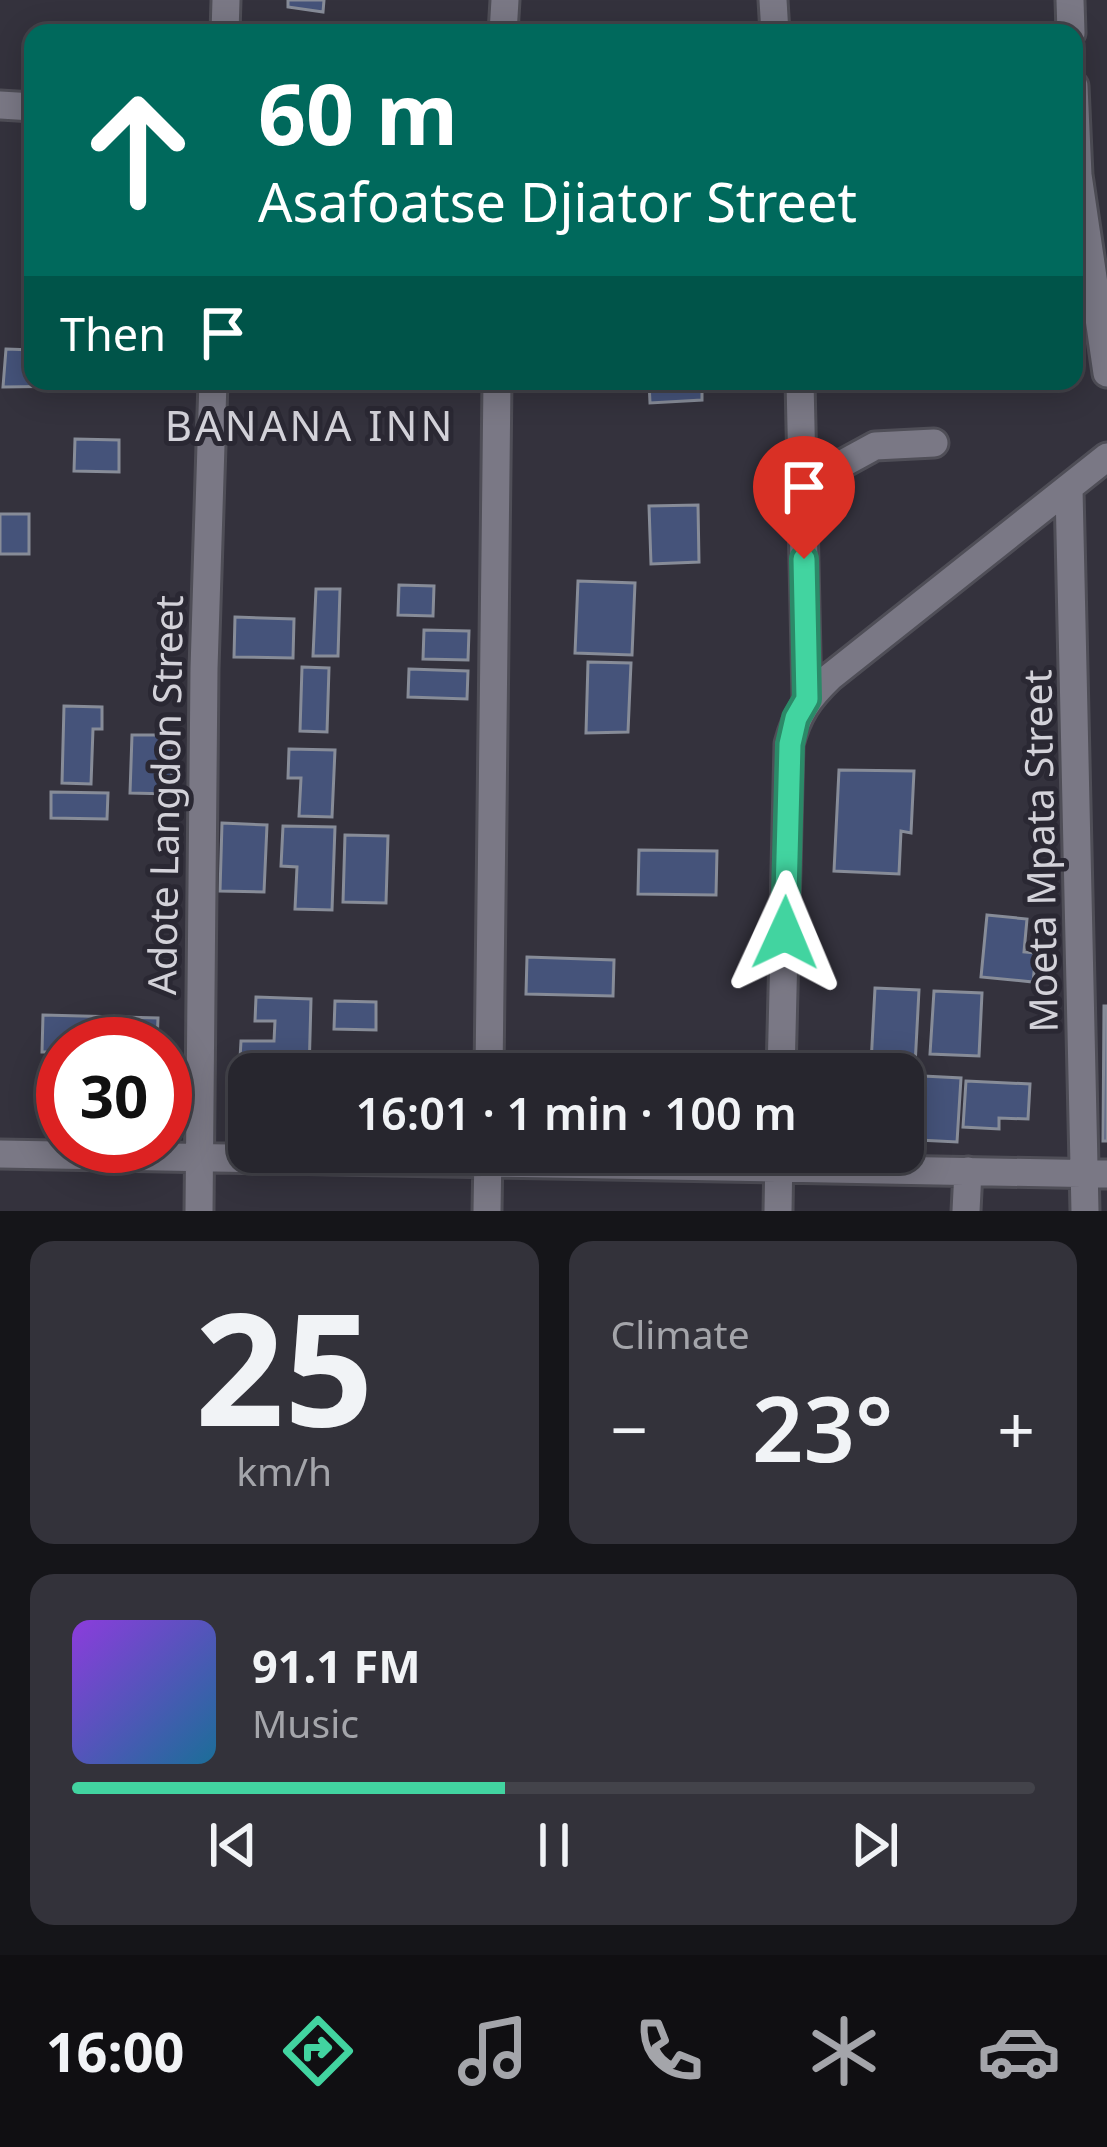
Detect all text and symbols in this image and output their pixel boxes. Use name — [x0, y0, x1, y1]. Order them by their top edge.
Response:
text: 60 m — [258, 55, 458, 170]
icon: ahead — [60, 72, 216, 228]
text: Asafoatse Djiator Street — [258, 164, 857, 238]
icon: arrive — [190, 300, 256, 366]
text: Then — [60, 303, 166, 364]
district label: BANANA INN — [165, 396, 455, 453]
pin — [753, 436, 855, 559]
icon: arrive — [771, 454, 837, 520]
street label: Adote Langdon Street — [134, 595, 194, 995]
street label: Moeta Mpata Street — [1009, 669, 1069, 1033]
position arrow — [722, 870, 848, 996]
speed limit sign: 30 — [36, 1017, 192, 1173]
text: 16:01 · 1 min · 100 m — [355, 1082, 797, 1143]
text: 25 — [195, 1259, 373, 1472]
text: Climate — [611, 1307, 750, 1360]
text: 23° — [752, 1366, 893, 1488]
text: − — [611, 1383, 648, 1473]
text: + — [997, 1383, 1035, 1473]
text: km/h — [236, 1444, 332, 1497]
text: 91.1 FM — [252, 1635, 421, 1696]
text: Music — [252, 1696, 359, 1749]
icon: previous — [200, 1812, 266, 1878]
icon: pause — [521, 1812, 587, 1878]
icon: next — [842, 1812, 908, 1878]
icon: directions — [276, 2009, 360, 2093]
icon: music — [451, 2009, 535, 2093]
icon: phone — [627, 2009, 711, 2093]
icon: climate — [802, 2009, 886, 2093]
icon: car — [977, 2009, 1061, 2093]
text: 16:00 — [46, 2014, 184, 2088]

